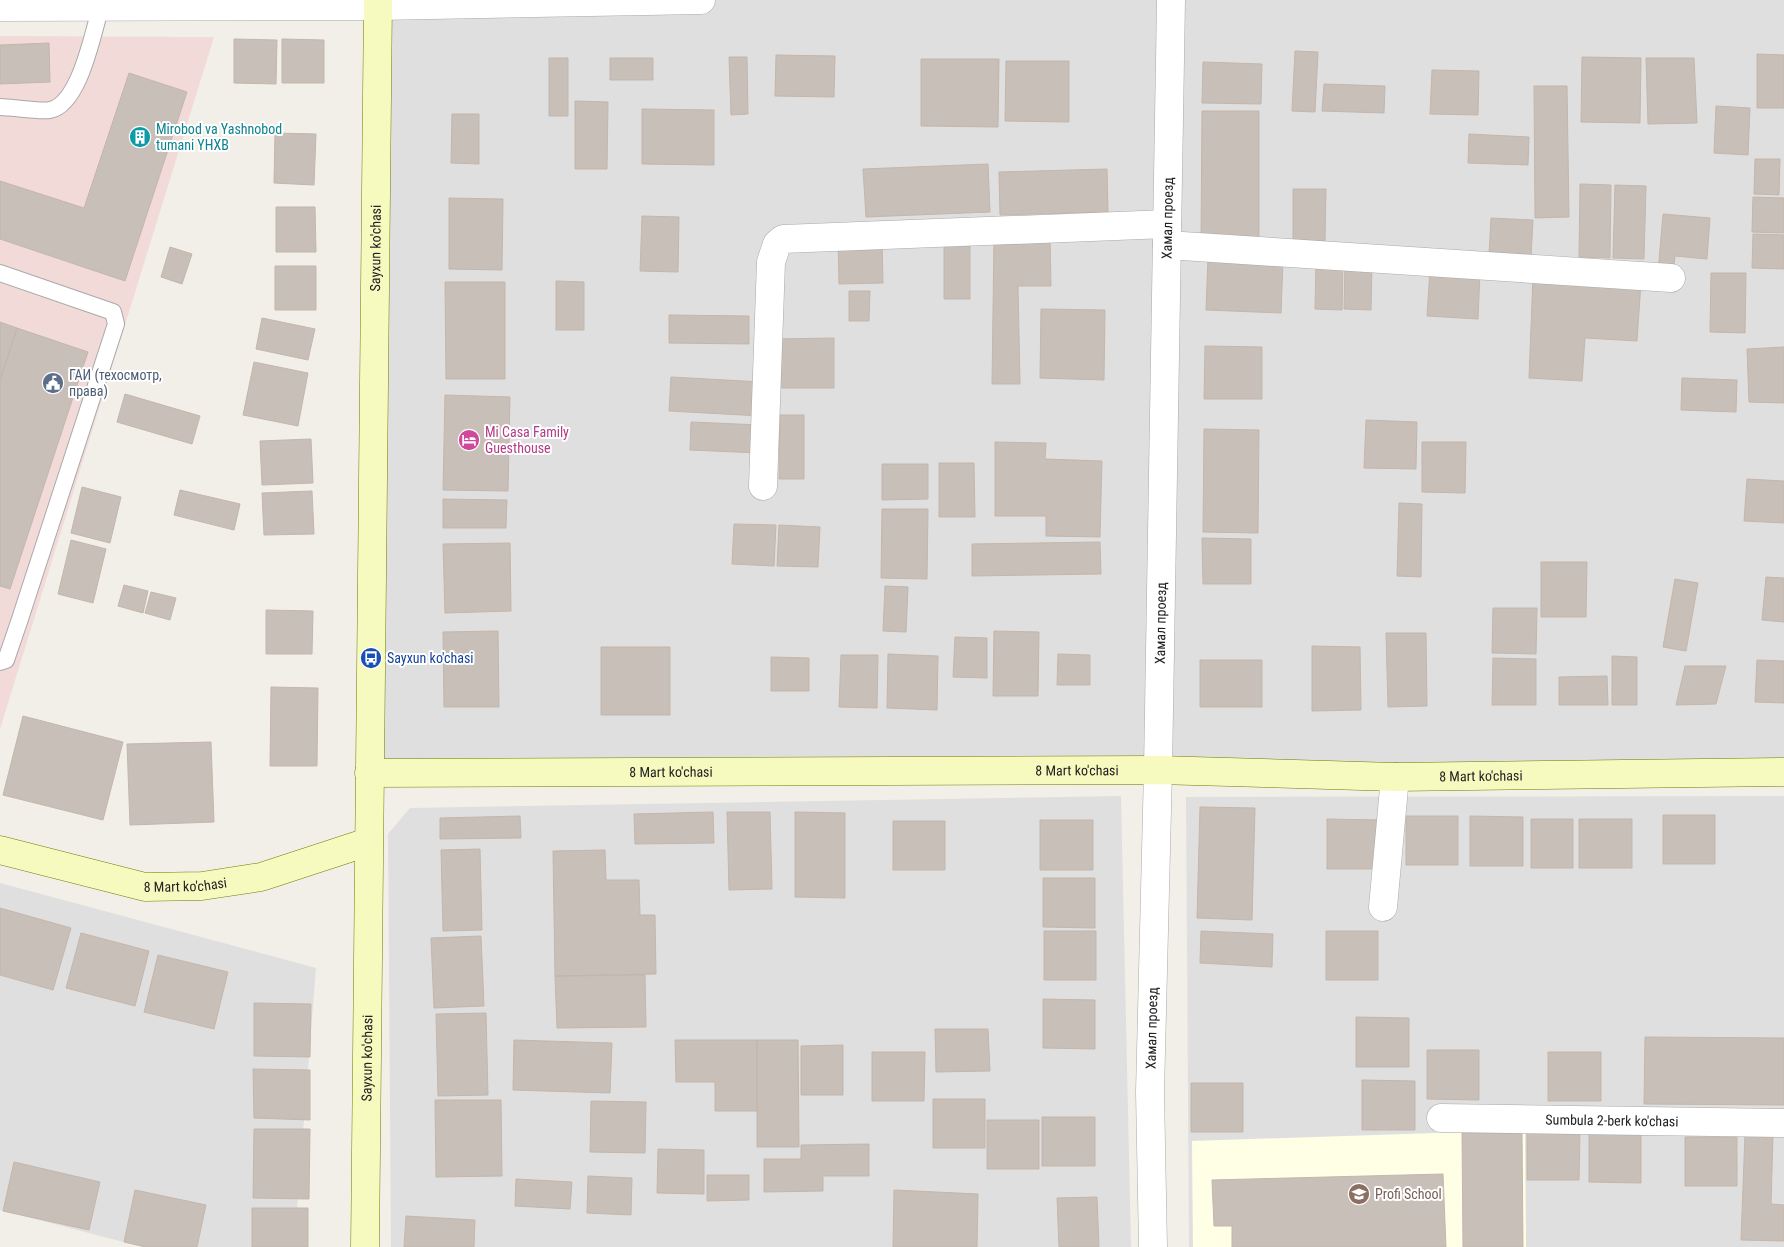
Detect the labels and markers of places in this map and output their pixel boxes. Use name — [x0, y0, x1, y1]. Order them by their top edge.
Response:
place label: Mirobod va Yashnobod tumani YHXB — [156, 121, 282, 153]
building icon: Mirobod va Yashnobod tumani YHXB — [128, 125, 152, 149]
place label: ГАИ (техосмотр, права) — [69, 367, 162, 400]
public building icon: ГАИ (техосмотр, права) — [41, 371, 65, 395]
place label: Mi Casa Family Guesthouse — [485, 424, 569, 456]
hotel icon: Mi Casa Family Guesthouse — [457, 428, 481, 452]
bus stop icon: Sayxun ko'chasi — [359, 646, 383, 670]
place label: Sayxun ko'chasi — [387, 650, 474, 666]
school or university icon: Profi School — [1347, 1182, 1371, 1206]
place label: Profi School — [1375, 1186, 1442, 1202]

